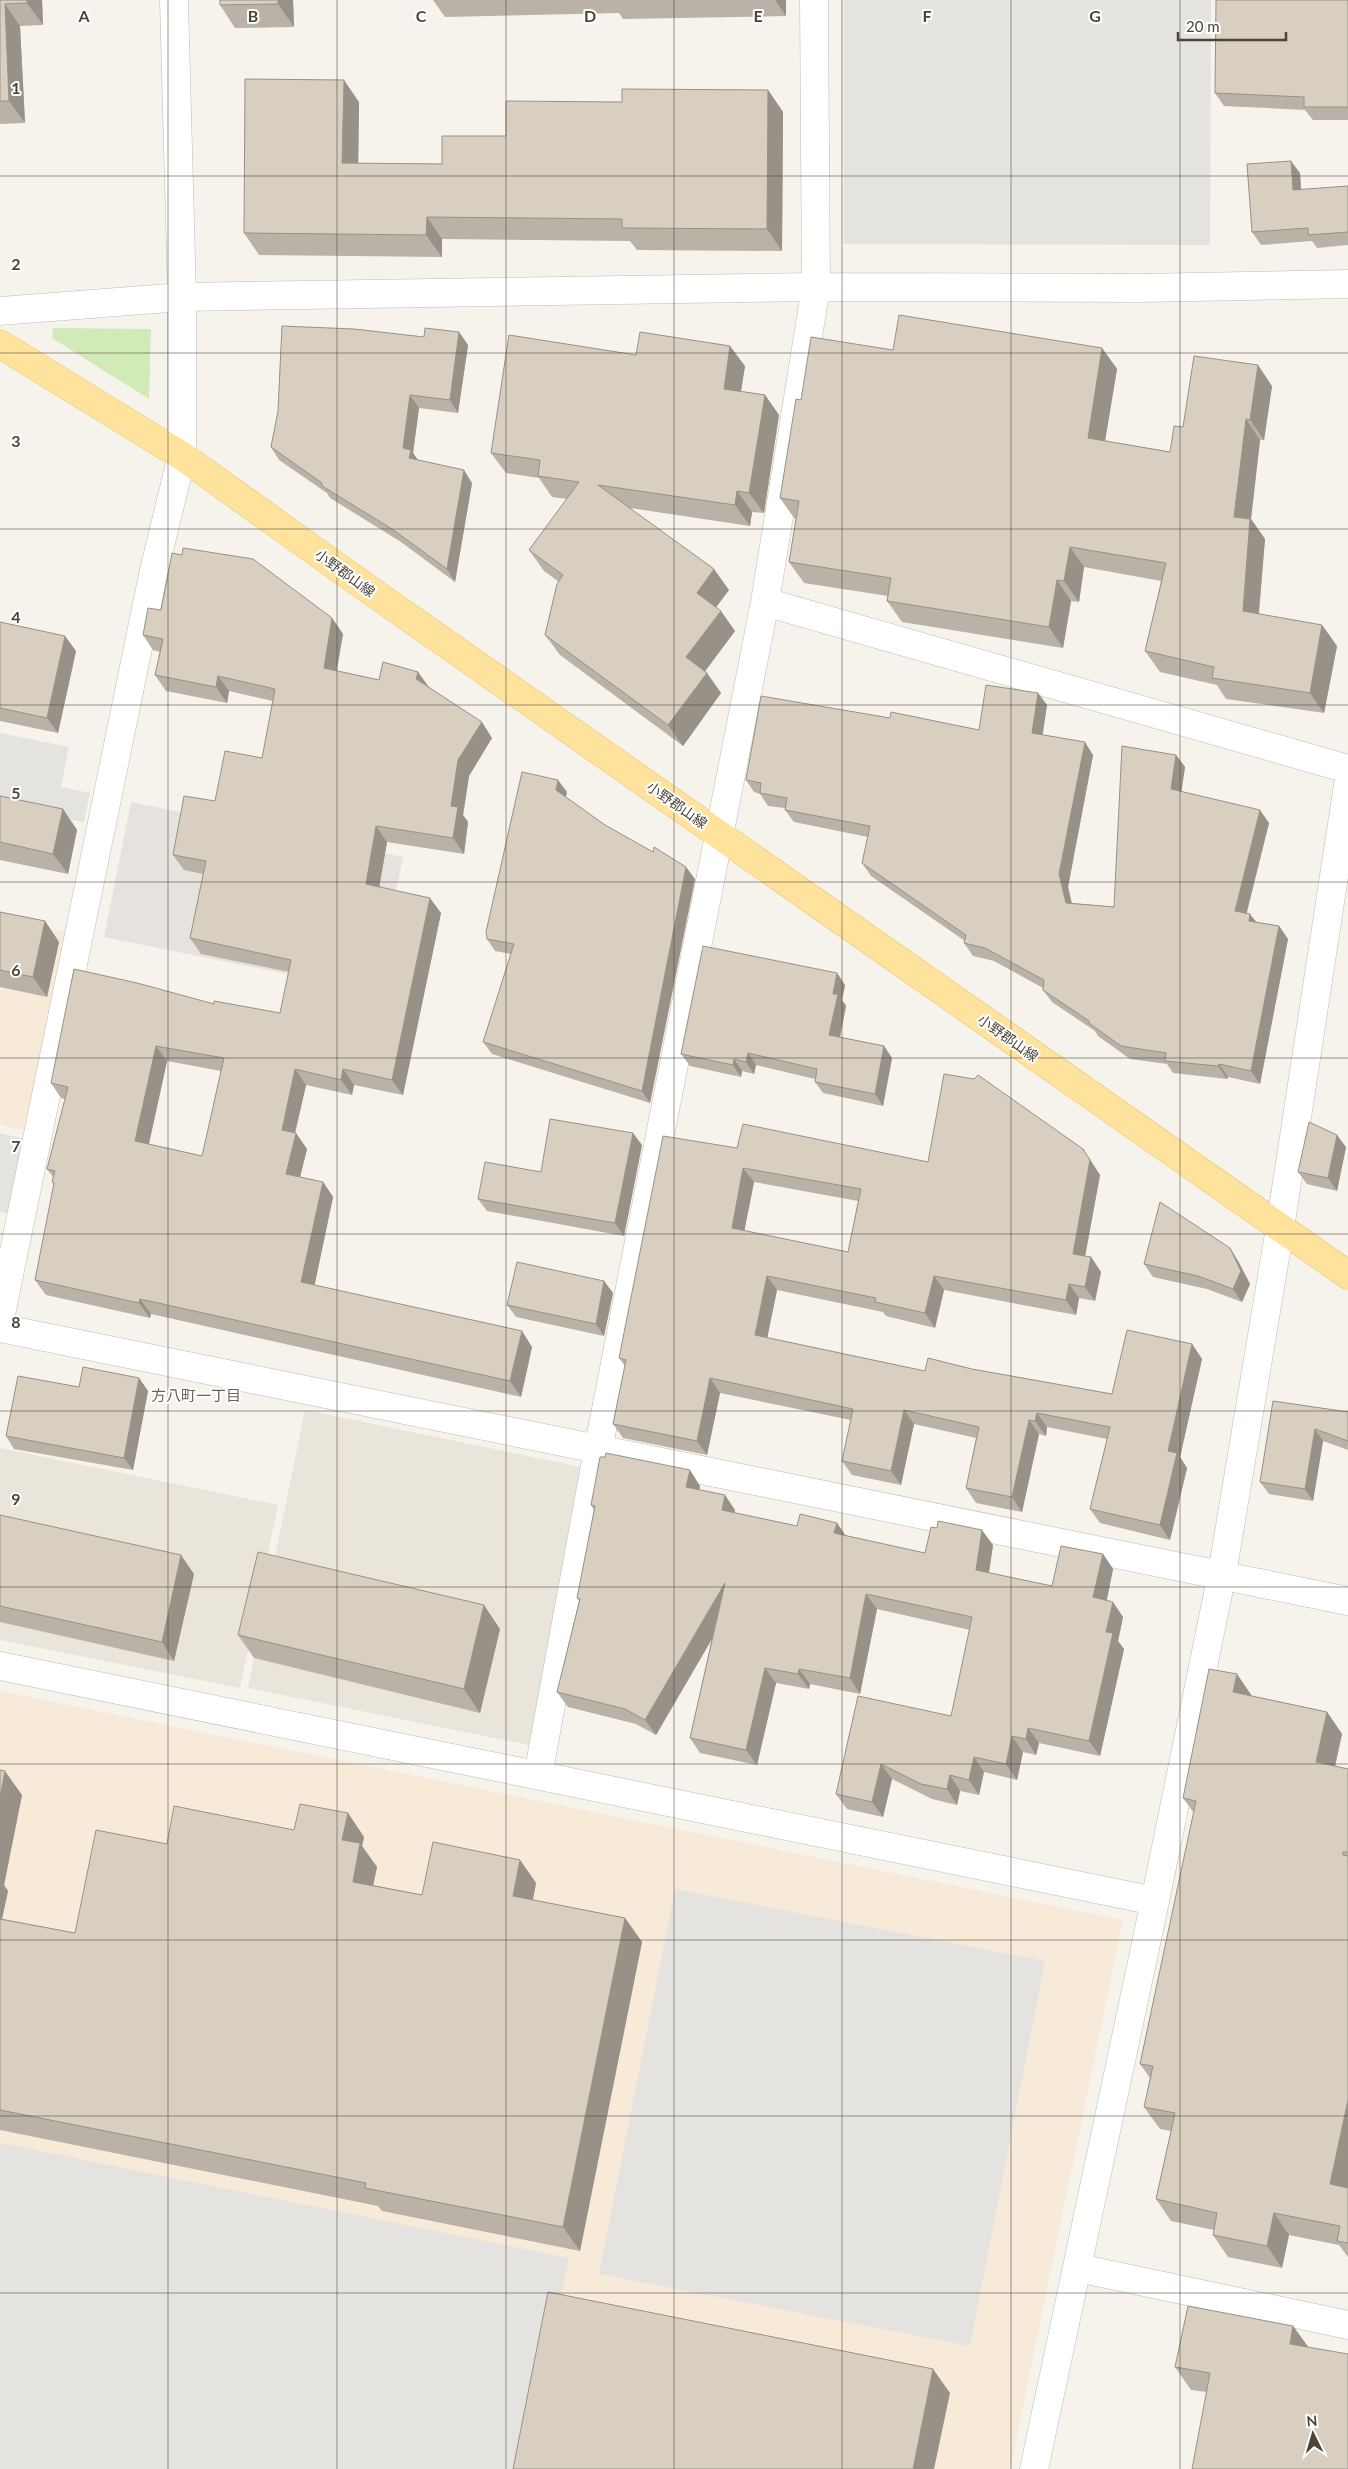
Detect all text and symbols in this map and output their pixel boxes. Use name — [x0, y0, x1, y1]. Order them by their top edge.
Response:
text: A — [77, 6, 90, 25]
text: B — [248, 6, 258, 25]
text: C — [416, 6, 427, 25]
text: D — [584, 6, 596, 25]
text: E — [753, 6, 763, 25]
text: F — [922, 6, 932, 25]
text: G — [1089, 6, 1101, 25]
scale bar — [1178, 10, 1286, 42]
text: 20 m — [1186, 17, 1220, 35]
text: 1 — [11, 78, 21, 97]
text: 2 — [11, 254, 21, 273]
text: 3 — [11, 431, 21, 450]
street label: 小野郡山線 — [312, 545, 379, 600]
text: 4 — [11, 607, 21, 626]
street label: 小野郡山線 — [644, 778, 711, 832]
text: 5 — [11, 783, 21, 802]
text: 6 — [11, 960, 21, 979]
street label: 小野郡山線 — [975, 1011, 1042, 1065]
text: 7 — [11, 1136, 21, 1155]
text: 8 — [11, 1312, 21, 1331]
district label: 方八町一丁目 — [151, 1386, 241, 1404]
text: 9 — [11, 1489, 21, 1508]
north arrow — [1288, 2409, 1338, 2459]
text: N — [1306, 2412, 1318, 2429]

